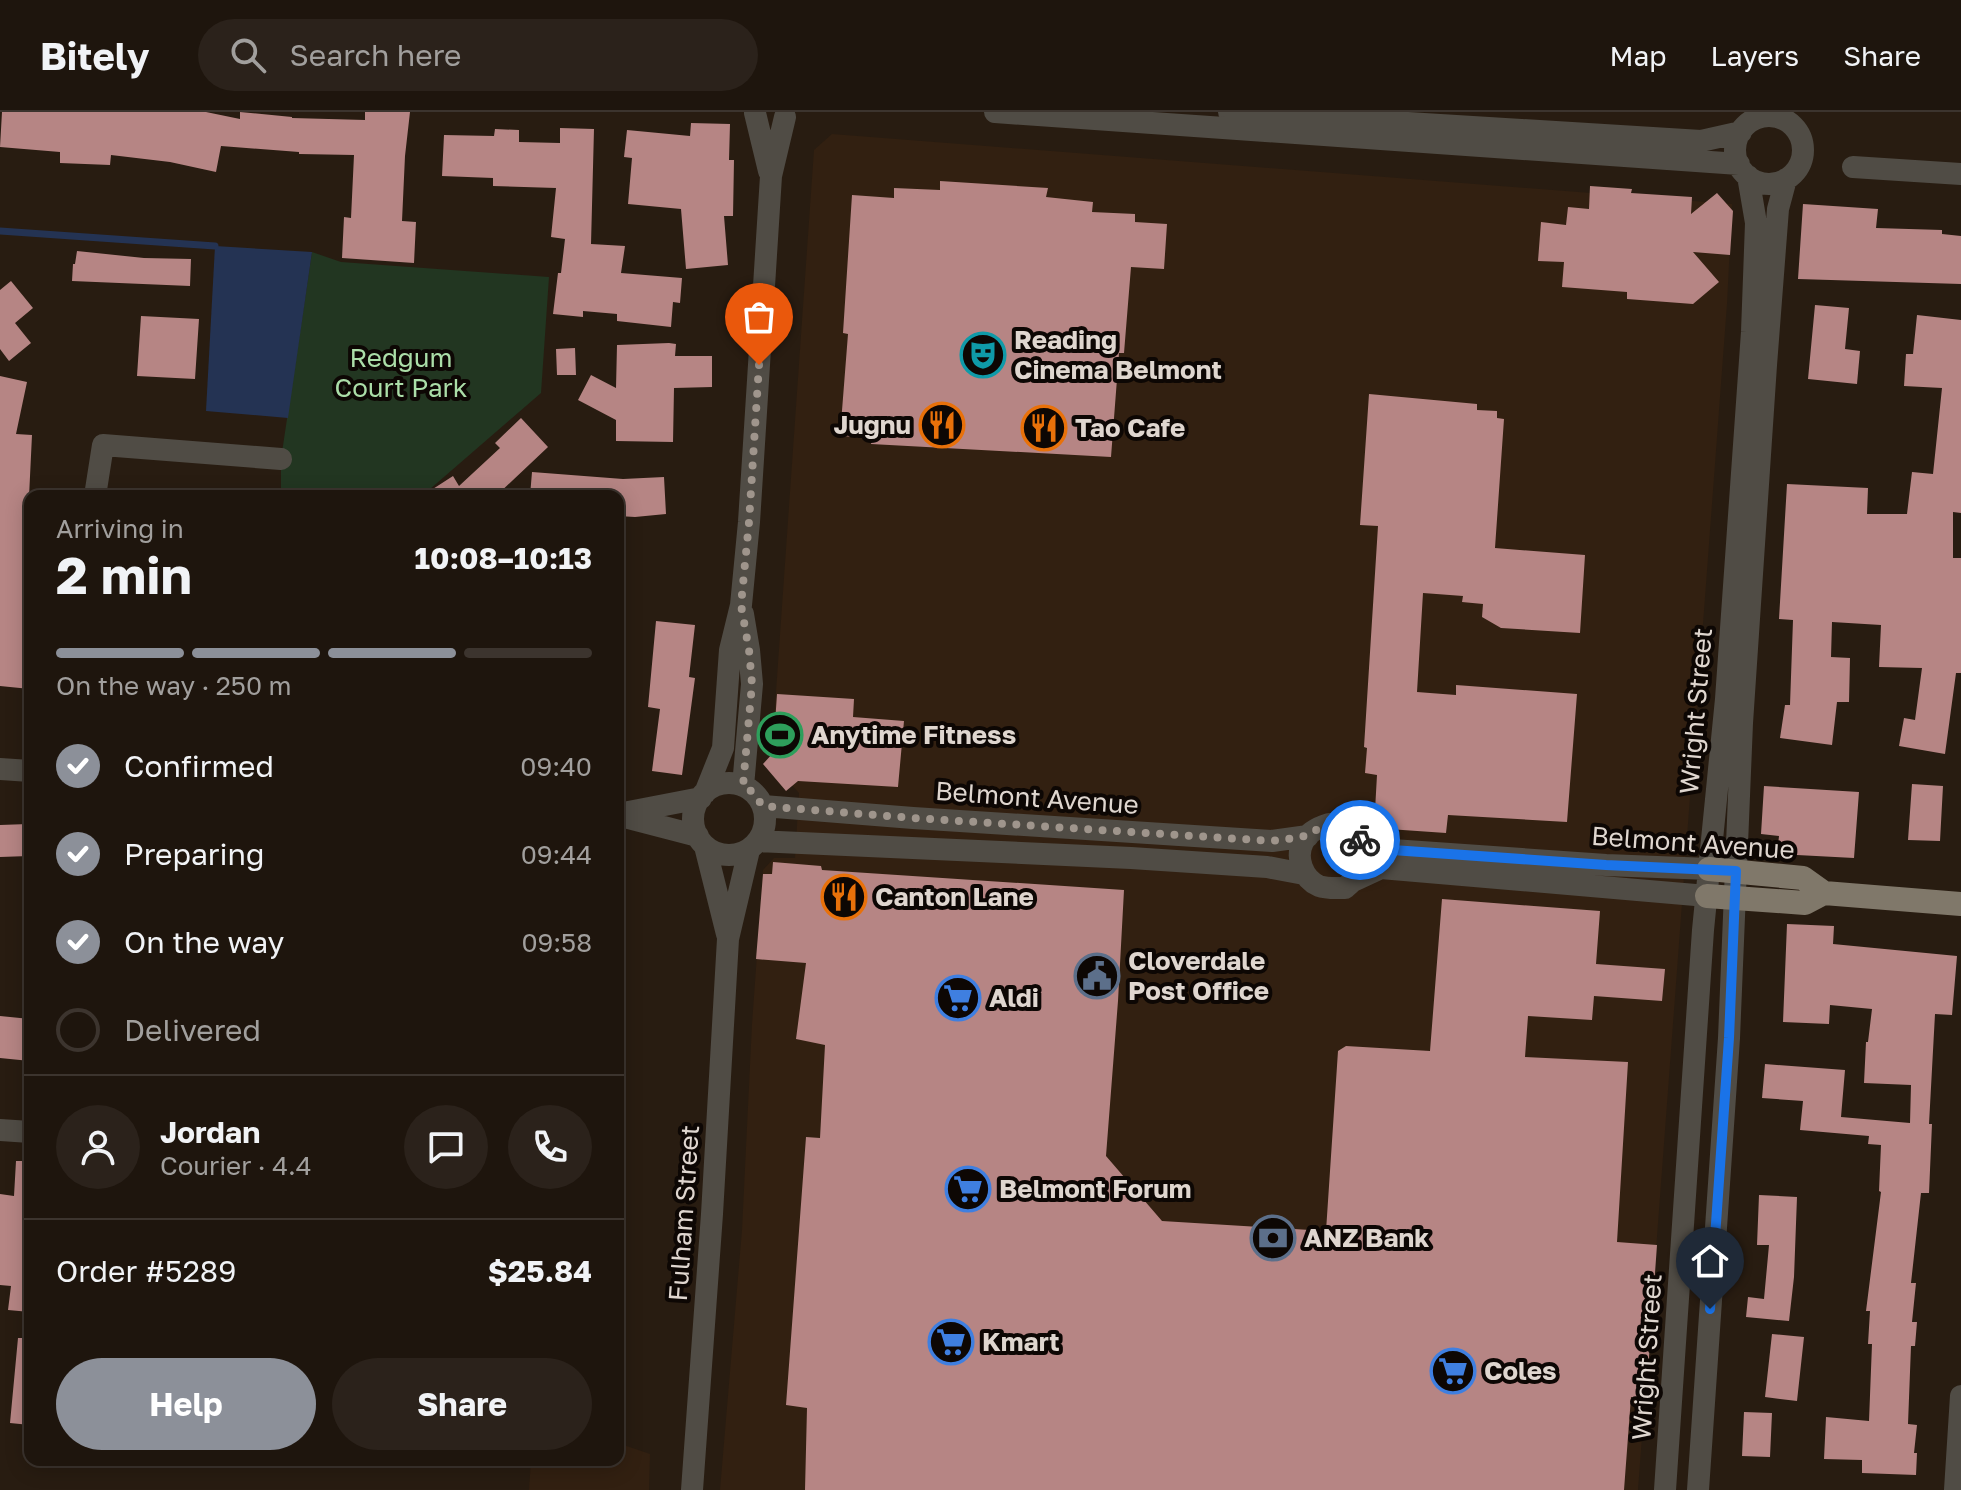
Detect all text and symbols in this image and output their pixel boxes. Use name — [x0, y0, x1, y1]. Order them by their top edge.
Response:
search box — [198, 19, 758, 91]
text: Bitely — [40, 33, 150, 78]
icon: search — [226, 33, 270, 77]
text: Search here — [290, 37, 462, 73]
text: Map — [1609, 39, 1667, 72]
text: Layers — [1711, 39, 1799, 72]
text: Share — [1843, 39, 1921, 72]
pin — [725, 283, 793, 365]
icon: bag — [737, 295, 781, 339]
place label: Reading Cinema Belmont — [1014, 324, 1222, 385]
theatre icon: Reading Cinema Belmont — [959, 331, 1007, 379]
park label: Redgum Court Park — [335, 342, 468, 403]
restaurant icon: Jugnu — [918, 401, 966, 449]
restaurant icon: Tao Cafe — [1020, 404, 1068, 452]
place label: Jugnu — [834, 409, 911, 440]
place label: Tao Cafe — [1075, 412, 1185, 443]
text: Arriving in — [56, 513, 184, 544]
text: 10:08–10:13 — [415, 540, 592, 576]
text: 2 min — [56, 543, 192, 605]
street label: Wright Street — [1673, 626, 1718, 796]
text: On the way · 250 m — [56, 670, 292, 701]
sports icon: Anytime Fitness — [756, 711, 804, 759]
place label: Anytime Fitness — [811, 719, 1016, 750]
icon: check — [56, 744, 100, 788]
text: Confirmed — [124, 748, 274, 784]
text: 09:40 — [520, 751, 592, 782]
street label: Belmont Avenue — [934, 775, 1140, 820]
courier — [1320, 800, 1400, 880]
icon: bike — [1338, 818, 1382, 862]
street label: Belmont Avenue — [1590, 820, 1796, 865]
icon: check — [56, 832, 100, 876]
text: Preparing — [124, 836, 265, 872]
text: 09:44 — [521, 839, 592, 870]
restaurant icon: Canton Lane — [820, 873, 868, 921]
place label: Canton Lane — [875, 881, 1034, 912]
icon: check — [56, 920, 100, 964]
text: On the way — [124, 924, 284, 960]
text: 09:58 — [521, 927, 592, 958]
place label: Cloverdale Post Office — [1128, 945, 1269, 1006]
public building icon: Cloverdale Post Office — [1073, 952, 1121, 1000]
supermarket icon: Aldi — [934, 974, 982, 1022]
place label: Aldi — [989, 982, 1039, 1013]
text: Delivered — [124, 1012, 261, 1048]
button: person — [56, 1105, 140, 1189]
button: chat — [404, 1105, 488, 1189]
button: phone — [508, 1105, 592, 1189]
text: Jordan — [160, 1114, 260, 1150]
street label: Fulham Street — [662, 1124, 705, 1302]
text: Courier · 4.4 — [160, 1150, 312, 1181]
supermarket icon: Belmont Forum — [944, 1165, 992, 1213]
place label: Belmont Forum — [999, 1173, 1192, 1204]
bank icon: ANZ Bank — [1249, 1214, 1297, 1262]
place label: ANZ Bank — [1304, 1222, 1429, 1253]
pin — [1676, 1227, 1744, 1309]
icon: home — [1688, 1239, 1732, 1283]
text: Order #5289 — [56, 1253, 236, 1289]
text: $25.84 — [488, 1253, 592, 1289]
street label: Wright Street — [1625, 1273, 1668, 1441]
supermarket icon: Kmart — [927, 1318, 975, 1366]
place label: Kmart — [982, 1326, 1060, 1357]
supermarket icon: Coles — [1429, 1347, 1477, 1395]
place label: Coles — [1484, 1355, 1557, 1386]
button: Help — [56, 1358, 316, 1450]
button: Share — [332, 1358, 592, 1450]

